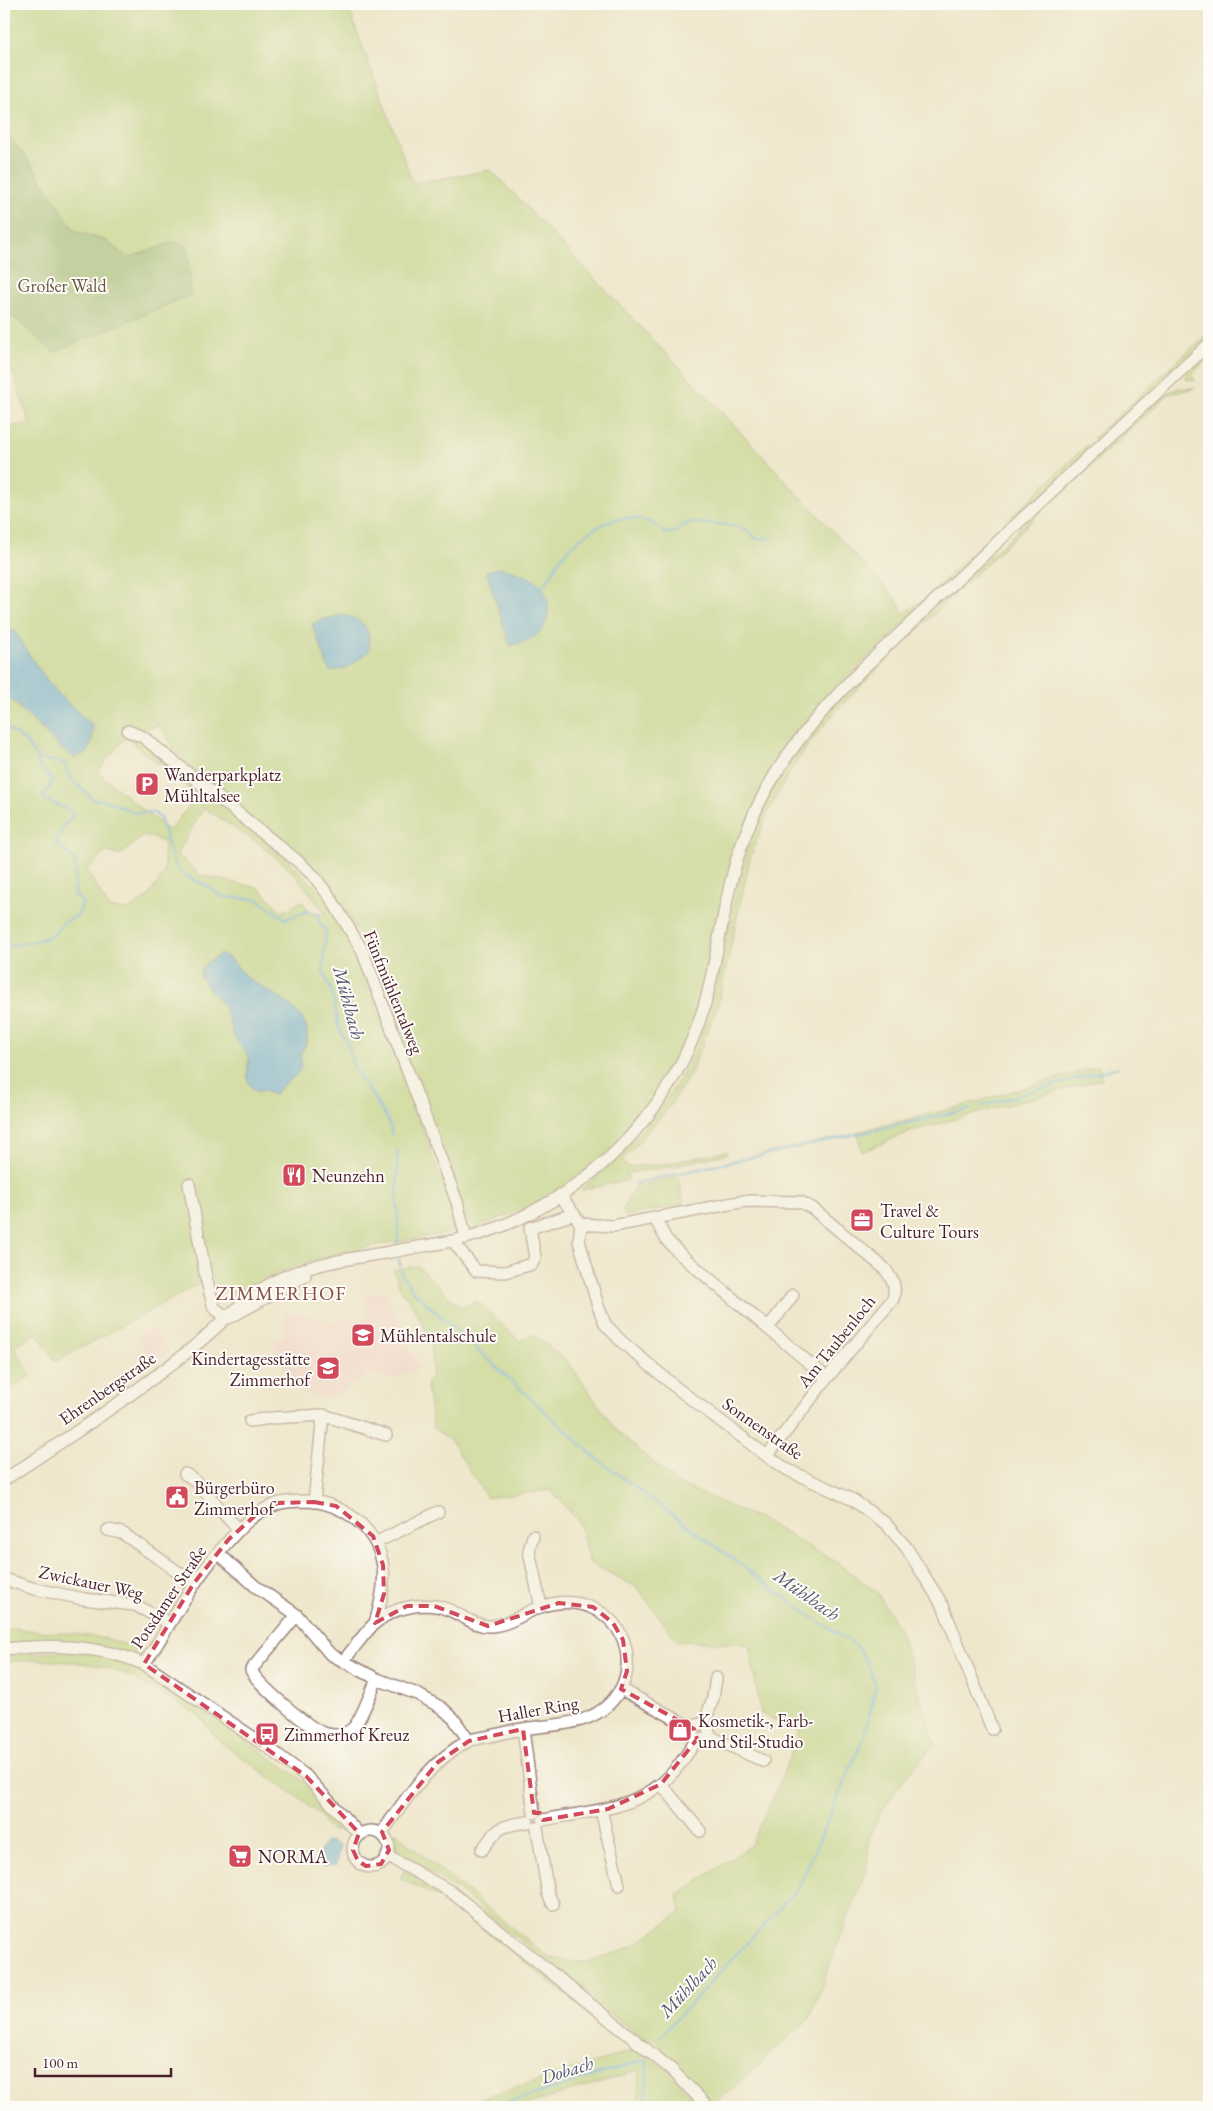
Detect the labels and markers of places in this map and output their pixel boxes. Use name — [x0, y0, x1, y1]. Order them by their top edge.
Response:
place label: Wanderparkplatz Mühltalsee — [164, 763, 281, 807]
parking icon: Wanderparkplatz Mühltalsee — [134, 771, 160, 797]
restaurant icon: Neunzehn — [281, 1162, 307, 1188]
place label: Neunzehn — [312, 1164, 385, 1187]
place label: Travel & Culture Tours — [880, 1199, 979, 1243]
office icon: Travel & Culture Tours — [849, 1207, 875, 1233]
school or university icon: Mühlentalschule — [350, 1322, 376, 1348]
place label: Mühlentalschule — [380, 1324, 496, 1347]
place label: Kindertagesstätte Zimmerhof — [191, 1347, 312, 1391]
school or university icon: Kindertagesstätte Zimmerhof — [315, 1355, 341, 1381]
place label: Bürgerbüro Zimmerhof — [194, 1476, 276, 1520]
public building icon: Bürgerbüro Zimmerhof — [164, 1484, 190, 1510]
place label: Kosmetik-, Farb- und Stil-Studio — [698, 1709, 813, 1753]
shop icon: Kosmetik-, Farb- und Stil-Studio — [667, 1717, 693, 1743]
bus stop icon: Zimmerhof Kreuz — [254, 1721, 280, 1747]
place label: Zimmerhof Kreuz — [284, 1723, 410, 1746]
supermarket icon: NORMA — [227, 1843, 253, 1869]
place label: NORMA — [258, 1845, 328, 1868]

